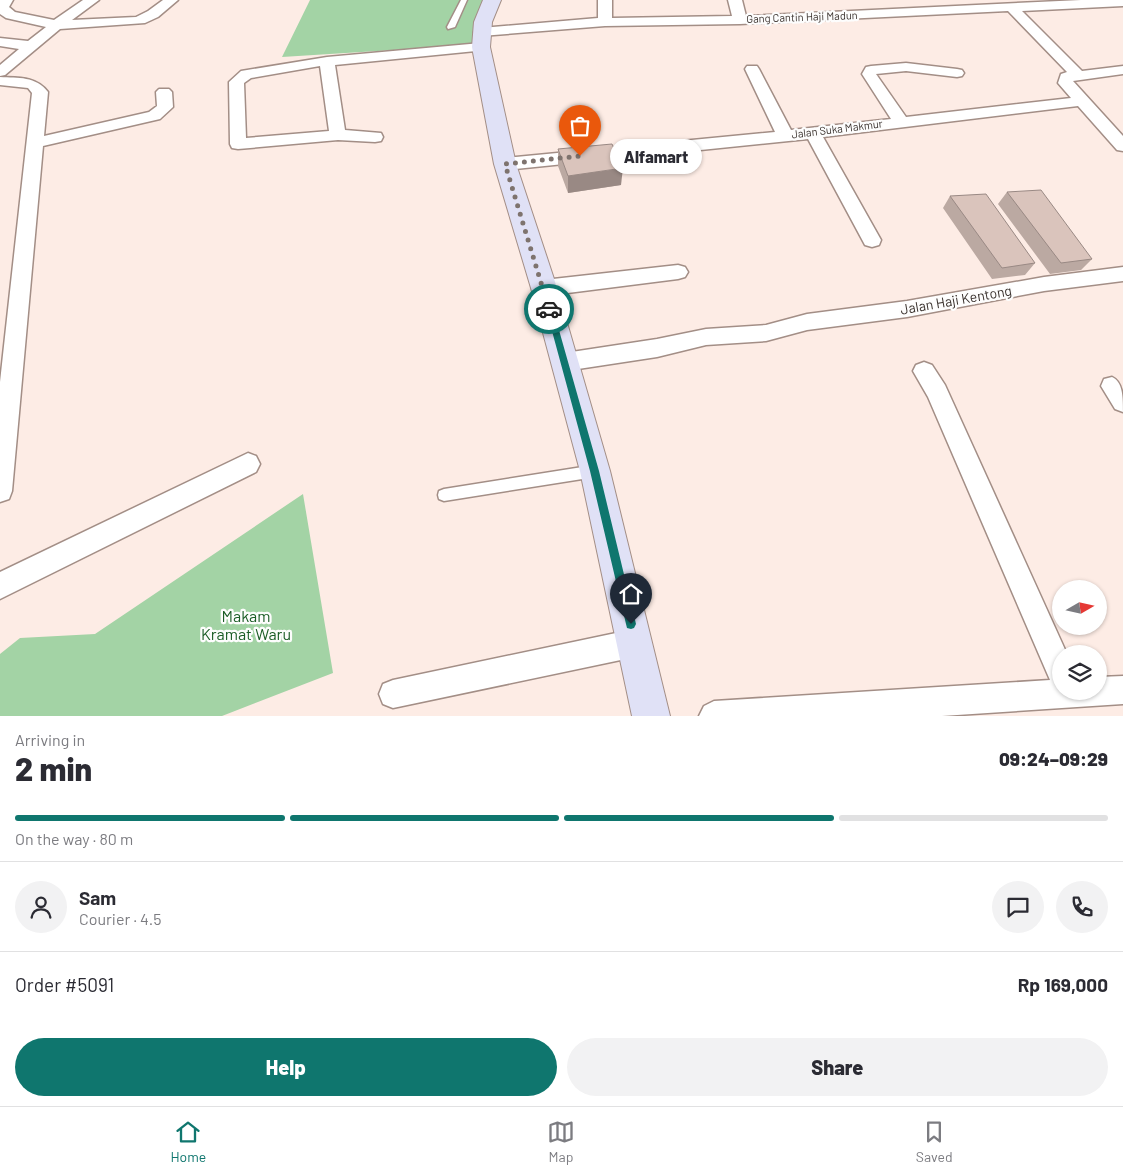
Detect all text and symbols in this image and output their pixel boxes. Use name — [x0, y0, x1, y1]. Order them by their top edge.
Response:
street label: Gang Cantin Haji Madun — [746, 8, 858, 25]
pin — [559, 105, 601, 156]
icon: bag — [566, 112, 594, 140]
street label: Jalan Suka Makmur — [791, 116, 883, 141]
callout: Alfamart — [610, 138, 702, 174]
text: Alfamart — [624, 147, 688, 166]
street label: Jalan Haji Kentong — [899, 281, 1013, 318]
courier — [524, 284, 574, 334]
icon: car — [535, 295, 563, 323]
pin — [610, 573, 652, 624]
icon: home — [617, 580, 645, 608]
north arrow — [1052, 580, 1108, 635]
map controls — [1052, 580, 1107, 700]
park label: Makam Kramat Waru — [201, 606, 291, 643]
button: layers — [1052, 645, 1107, 700]
text: Arriving in — [15, 730, 85, 749]
text: 09:24–09:29 — [999, 747, 1108, 770]
text: 2 min — [15, 749, 92, 787]
text: On the way · 80 m — [15, 829, 133, 848]
button: person — [15, 881, 67, 933]
button: chat — [992, 881, 1044, 933]
button: phone — [1056, 881, 1108, 933]
text: Sam — [79, 886, 116, 909]
text: Courier · 4.5 — [79, 909, 162, 928]
text: Order #5091 — [15, 973, 114, 996]
text: Rp 169,000 — [1018, 973, 1108, 996]
button: Help — [15, 1038, 557, 1096]
button: Share — [567, 1038, 1108, 1096]
tab: Home — [170, 1118, 206, 1165]
tab: Map — [547, 1118, 575, 1165]
tab: Saved — [916, 1118, 953, 1165]

